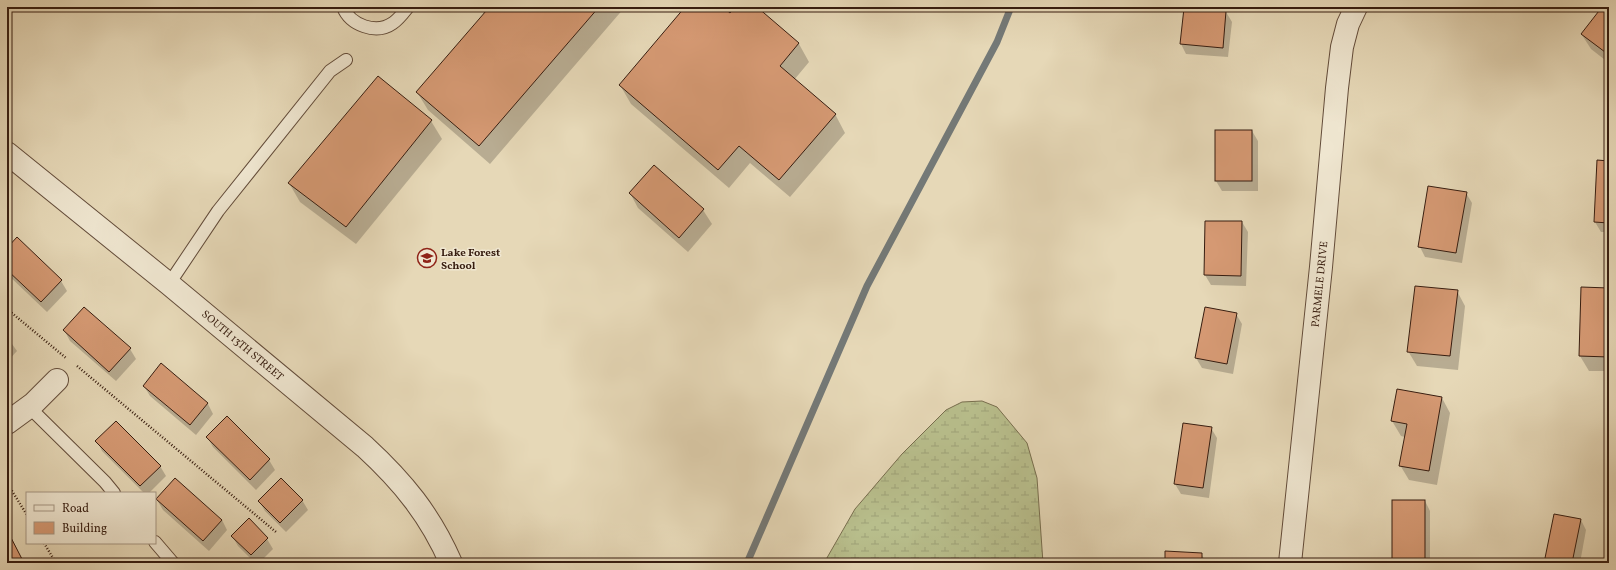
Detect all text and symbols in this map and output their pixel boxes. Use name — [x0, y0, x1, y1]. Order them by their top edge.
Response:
street label: PARMELE DRIVE — [1309, 240, 1333, 328]
place label: Lake Forest School — [441, 246, 500, 274]
school or university icon: Lake Forest School — [416, 247, 438, 269]
street label: SOUTH 13TH STREET — [198, 307, 287, 385]
legend — [26, 492, 156, 544]
text: Road — [62, 501, 89, 517]
text: Building — [62, 521, 107, 537]

